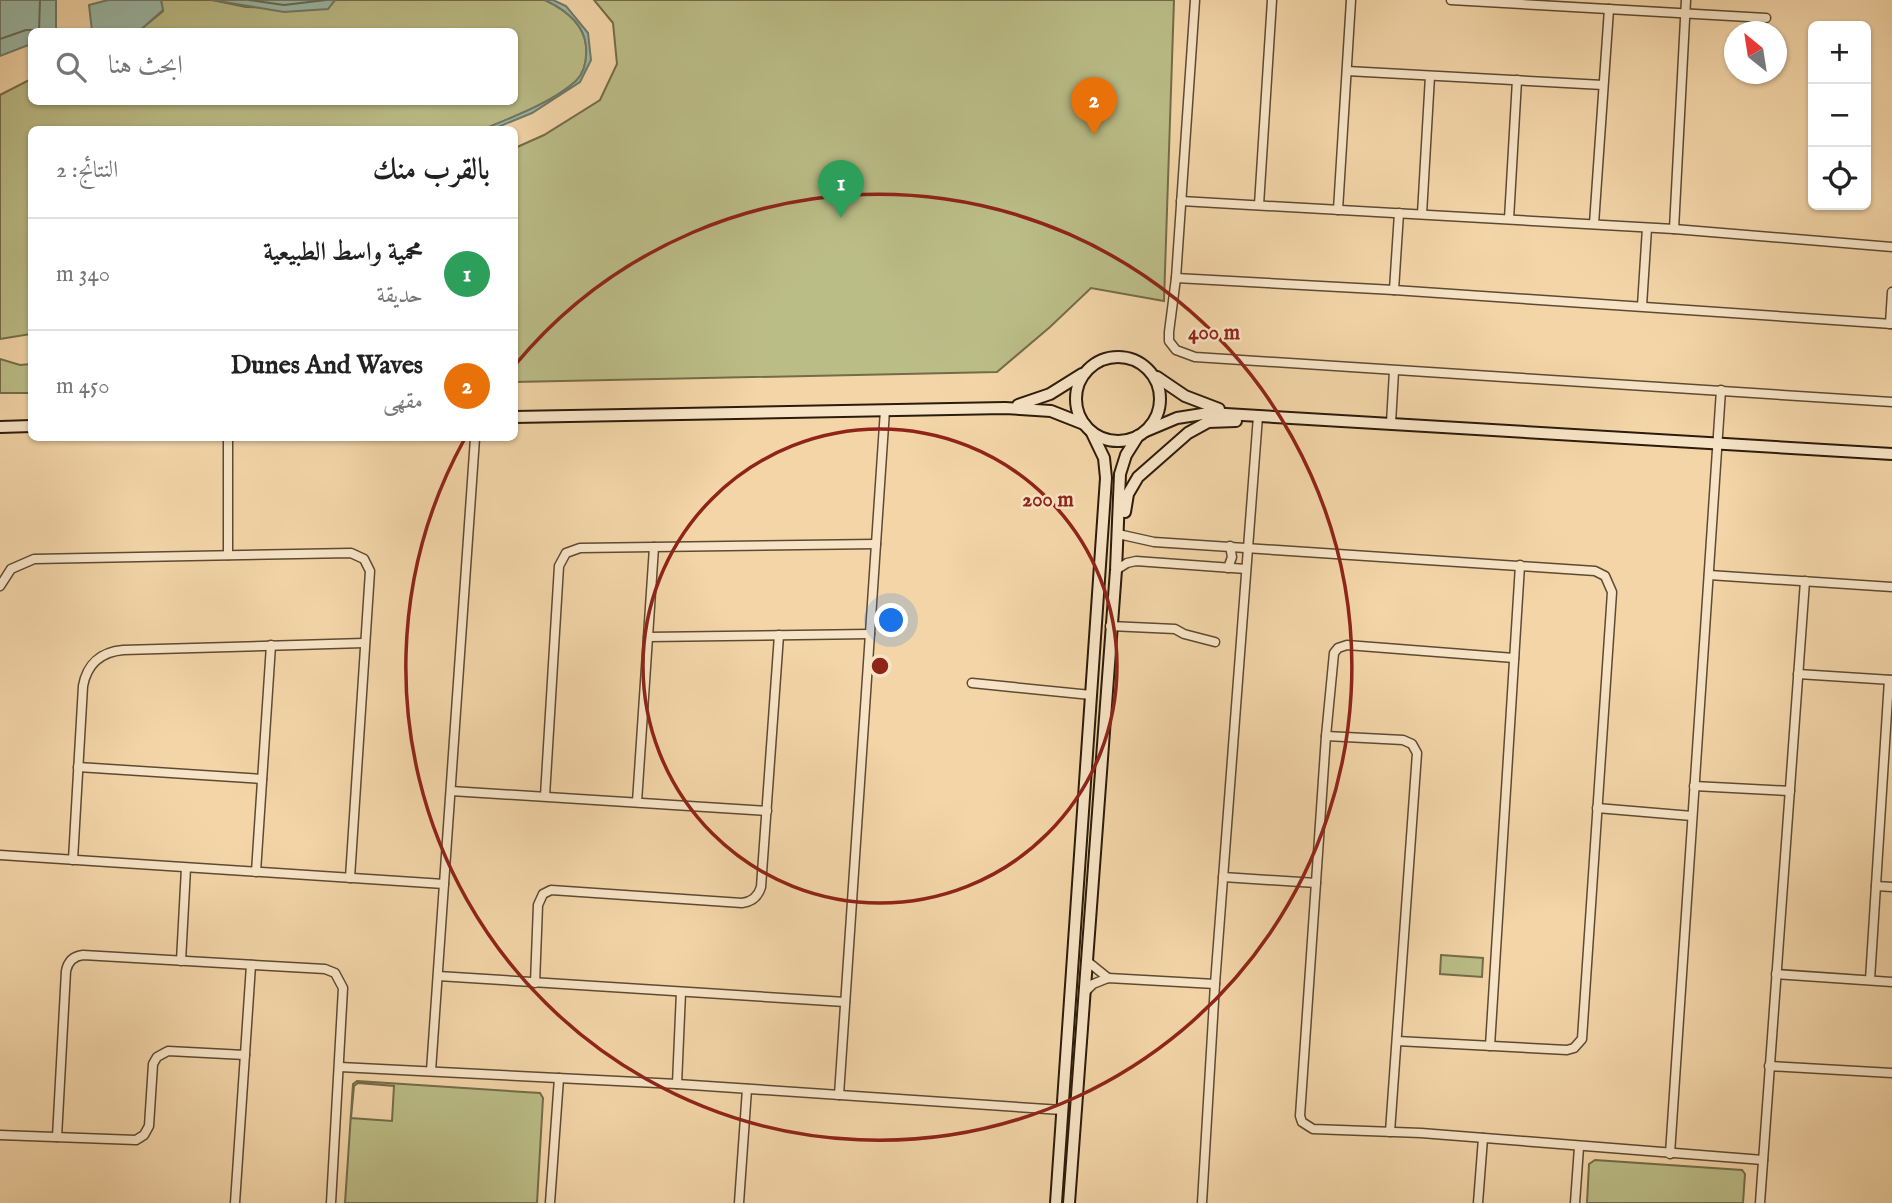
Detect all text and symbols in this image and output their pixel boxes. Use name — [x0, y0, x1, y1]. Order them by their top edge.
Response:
north arrow — [1724, 21, 1787, 84]
map controls — [1808, 21, 1871, 210]
button: + — [1808, 21, 1871, 84]
search box — [28, 28, 518, 105]
icon: search — [52, 48, 90, 86]
text: ابحث هنا — [108, 49, 183, 82]
pin: 2 — [1071, 77, 1117, 135]
button: − — [1808, 84, 1871, 147]
button: locate — [1808, 147, 1871, 210]
text: بالقرب منك — [373, 152, 490, 190]
text: النتائج: 2 — [56, 156, 118, 185]
pin: 1 — [818, 160, 864, 218]
text: محمية واسط الطبيعية — [263, 236, 423, 269]
text: 340 m — [56, 260, 110, 289]
text: 1 — [463, 260, 471, 289]
text: حديقة — [376, 281, 423, 310]
text: 400 m — [1188, 320, 1241, 347]
text: Dunes And Waves — [231, 349, 423, 382]
text: 450 m — [56, 372, 110, 401]
text: 2 — [462, 372, 472, 401]
text: مقهى — [383, 387, 423, 416]
text: 200 m — [1022, 487, 1074, 514]
your location — [874, 603, 908, 637]
centre of rings — [868, 654, 892, 678]

